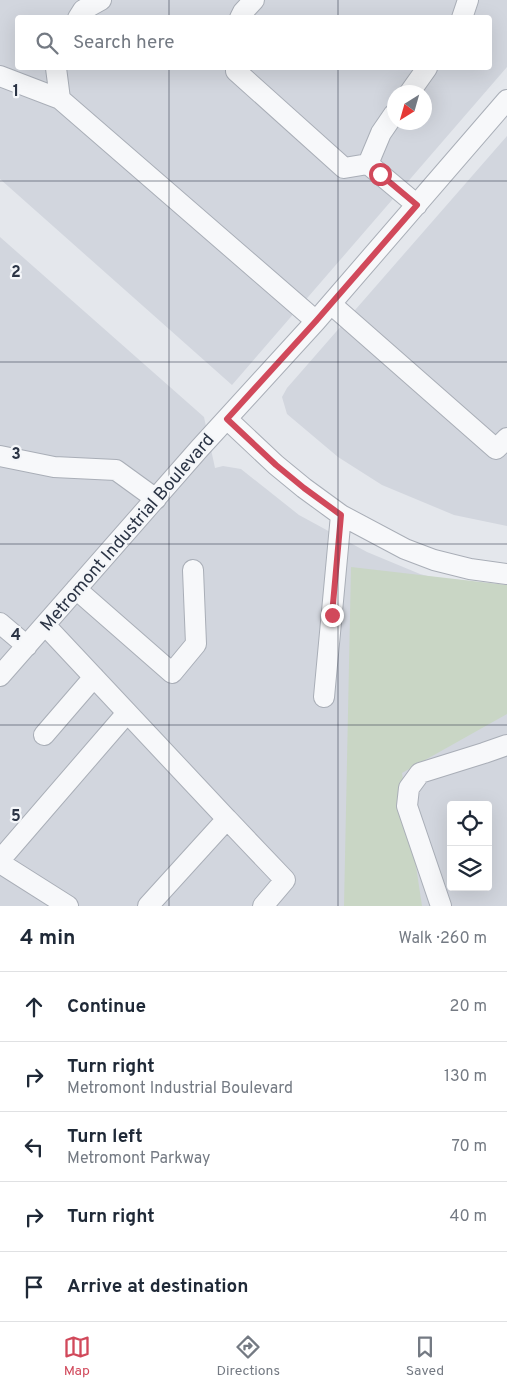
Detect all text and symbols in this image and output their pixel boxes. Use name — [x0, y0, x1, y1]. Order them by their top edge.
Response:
search box — [15, 15, 492, 70]
icon: search — [33, 29, 61, 57]
text: Search here — [73, 31, 175, 55]
text: 1 — [13, 82, 19, 102]
north arrow — [387, 85, 432, 130]
route start — [369, 163, 392, 186]
text: 2 — [11, 263, 21, 283]
street label: Metromont Industrial Boulevard — [36, 429, 220, 637]
text: 3 — [11, 445, 21, 465]
route end — [321, 604, 344, 627]
text: 4 — [11, 626, 21, 646]
map controls — [447, 801, 492, 891]
button: locate — [447, 801, 492, 846]
text: 5 — [11, 807, 21, 827]
button: layers — [447, 846, 492, 891]
text: 4 min — [20, 925, 76, 952]
text: Walk · 260 m — [398, 929, 487, 949]
icon: ahead — [20, 993, 48, 1021]
text: Continue — [67, 995, 146, 1019]
text: 20 m — [450, 997, 487, 1017]
text: Turn right — [67, 1055, 155, 1079]
icon: right — [20, 1063, 48, 1091]
text: 130 m — [444, 1067, 487, 1087]
text: Metromont Industrial Boulevard — [67, 1079, 293, 1099]
text: Turn left — [67, 1125, 143, 1149]
icon: left — [20, 1133, 48, 1161]
text: 70 m — [452, 1137, 487, 1157]
text: Metromont Parkway — [67, 1149, 211, 1169]
icon: right — [20, 1203, 48, 1231]
text: Turn right — [67, 1205, 155, 1229]
text: 40 m — [449, 1207, 487, 1227]
icon: arrive — [20, 1273, 48, 1301]
text: Arrive at destination — [67, 1275, 248, 1299]
tab: Map — [63, 1333, 91, 1380]
tab: Directions — [216, 1333, 280, 1380]
tab: Saved — [406, 1333, 444, 1380]

